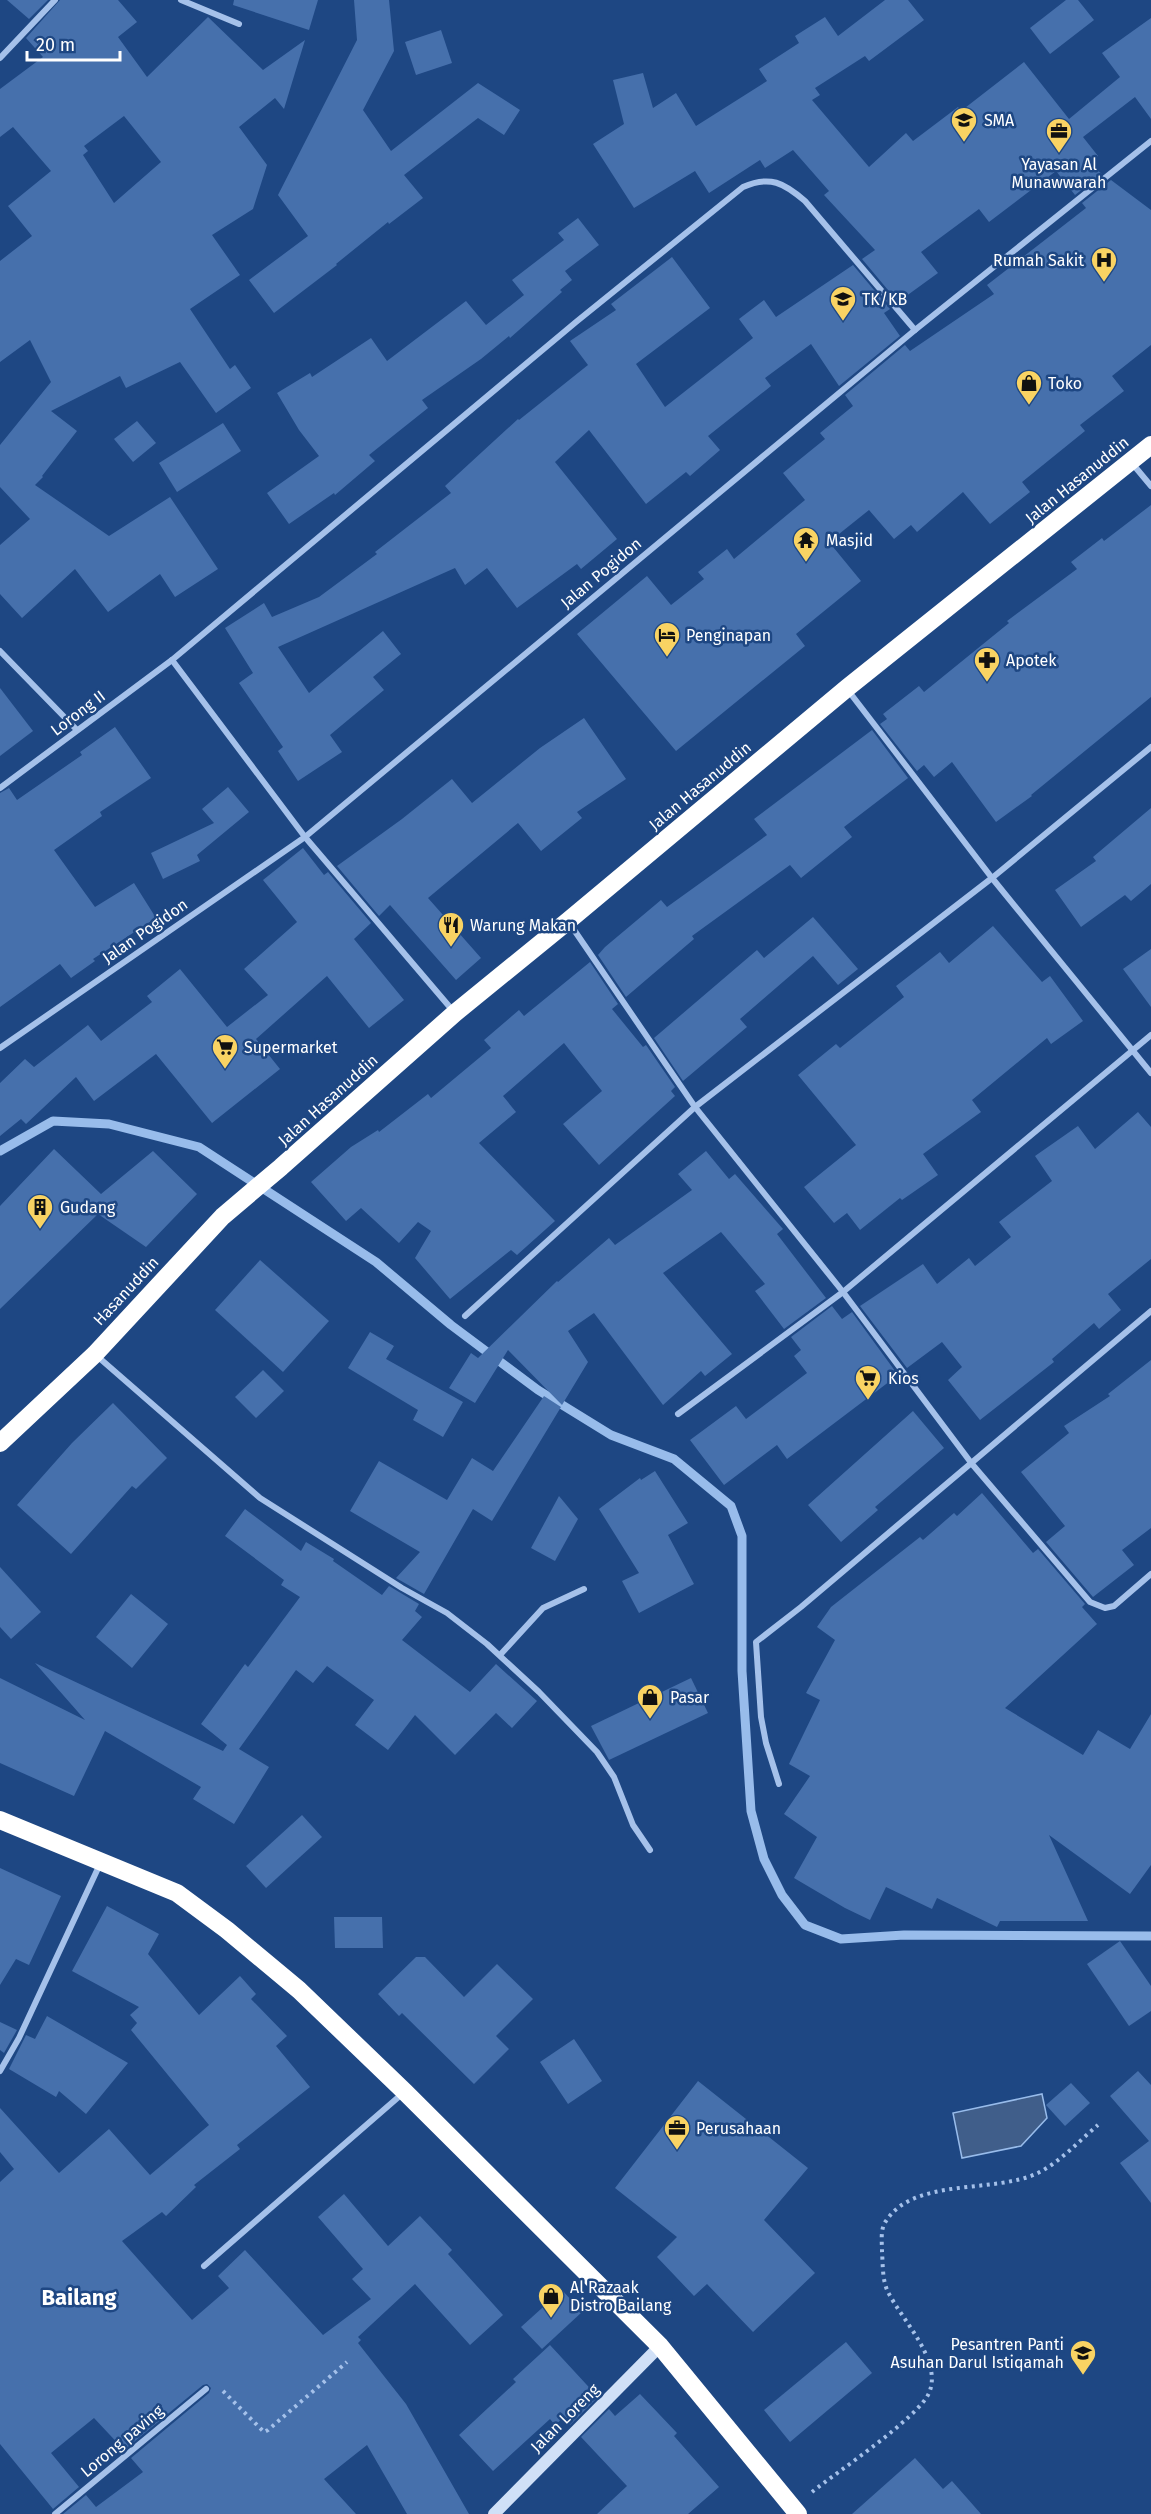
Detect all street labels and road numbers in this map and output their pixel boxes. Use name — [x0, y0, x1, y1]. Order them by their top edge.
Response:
street label: Jalan Hasanuddin — [1021, 432, 1133, 528]
street label: Jalan Pogidon — [557, 534, 645, 612]
street label: Lorong II — [47, 686, 109, 740]
street label: Jalan Hasanuddin — [645, 738, 755, 834]
street label: Jalan Pogidon — [99, 895, 191, 967]
street label: Jalan Hasanuddin — [274, 1050, 382, 1150]
street label: Hasanuddin — [89, 1253, 163, 1329]
street label: Jalan Loreng — [527, 2379, 604, 2456]
street label: Lorong paving — [77, 2401, 168, 2481]

